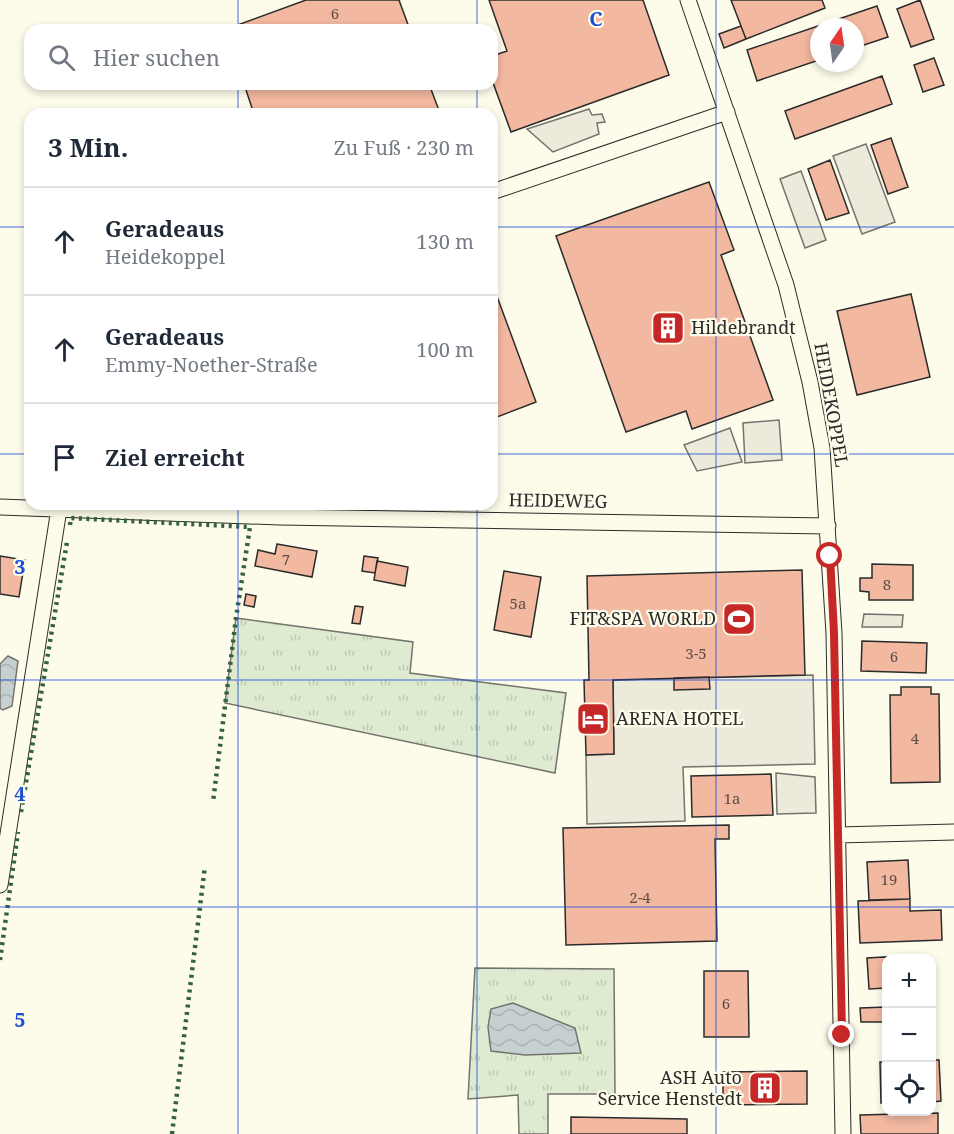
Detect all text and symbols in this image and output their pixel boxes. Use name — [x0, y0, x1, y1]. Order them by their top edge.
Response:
house number: 6 — [331, 3, 339, 23]
text: C — [589, 5, 603, 32]
north arrow — [810, 18, 864, 72]
search box — [24, 24, 498, 90]
icon: search — [45, 41, 78, 74]
text: Hier suchen — [93, 42, 220, 72]
text: 3 Min. — [48, 129, 128, 165]
text: Zu Fuß · 230 m — [334, 134, 474, 161]
text: Geradeaus — [105, 213, 224, 243]
icon: ahead — [48, 225, 81, 258]
text: 130 m — [416, 228, 474, 255]
text: Heidekoppel — [105, 243, 225, 270]
building icon: Hildebrandt — [650, 310, 686, 346]
place label: Hildebrandt — [691, 315, 796, 339]
text: Geradeaus — [105, 321, 224, 351]
icon: ahead — [48, 333, 81, 366]
text: 100 m — [416, 336, 474, 363]
street label: HEIDEKOPPEL — [809, 341, 855, 469]
text: Emmy-Noether-Straße — [105, 351, 318, 378]
icon: arrive — [48, 441, 81, 474]
text: Ziel erreicht — [105, 442, 245, 472]
street label: HEIDEWEG — [508, 487, 608, 513]
route start — [816, 542, 842, 568]
house number: 7 — [282, 549, 290, 569]
text: 3 — [14, 553, 26, 580]
house number: 8 — [883, 574, 891, 594]
house number: 5a — [510, 593, 526, 613]
sports icon: FIT&SPA WORLD — [721, 601, 757, 637]
place label: FIT&SPA WORLD — [569, 606, 716, 630]
house number: 3-5 — [685, 643, 707, 663]
house number: 6 — [890, 646, 898, 666]
hotel icon: ARENA HOTEL — [575, 701, 611, 737]
place label: ARENA HOTEL — [616, 706, 744, 730]
house number: 4 — [911, 728, 920, 748]
text: 4 — [14, 780, 26, 807]
house number: 1a — [724, 788, 740, 808]
house number: 19 — [881, 869, 897, 889]
house number: 2-4 — [629, 887, 651, 907]
map controls — [882, 954, 936, 1116]
button: + — [882, 954, 936, 1008]
house number: 6 — [722, 993, 730, 1013]
text: 5 — [14, 1006, 26, 1033]
button: − — [882, 1008, 936, 1062]
route end — [828, 1021, 854, 1047]
button: locate — [882, 1062, 936, 1116]
place label: ASH Auto Service Henstedt — [598, 1065, 742, 1110]
building icon: ASH Auto Service Henstedt — [747, 1070, 783, 1106]

